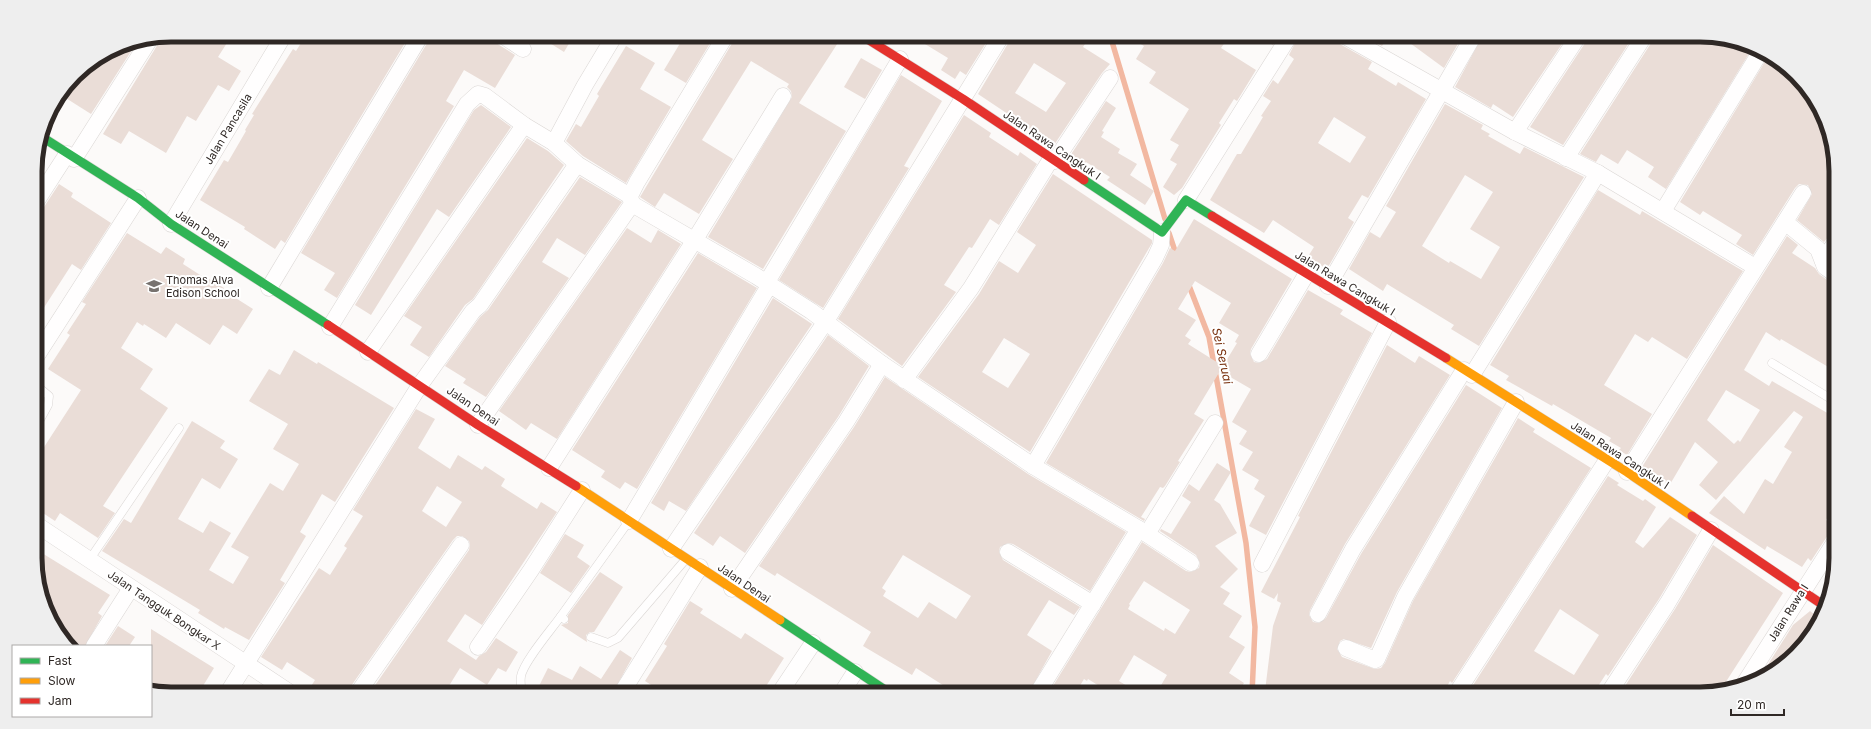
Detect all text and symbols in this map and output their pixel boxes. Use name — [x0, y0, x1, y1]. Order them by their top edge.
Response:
street label: Jalan Pancasila — [201, 91, 255, 167]
street label: Jalan Rawa Cangkuk I — [1001, 107, 1103, 183]
street label: Jalan Denai — [173, 207, 231, 251]
street label: Jalan Rawa Cangkuk I — [1292, 248, 1398, 318]
place label: Thomas Alva Edison School — [166, 273, 240, 300]
school or university icon: Thomas Alva Edison School — [145, 277, 163, 295]
water label: Sei Seruai — [1209, 326, 1236, 387]
street label: Jalan Denai — [444, 383, 502, 429]
street label: Jalan Rawa Cangkuk I — [1568, 418, 1672, 492]
street label: Jalan Denai — [715, 560, 773, 606]
street label: Jalan Tangguk Bongkar X — [105, 567, 223, 653]
street label: Jalan Rawa I — [1765, 582, 1811, 644]
legend — [12, 645, 152, 717]
text: Fast — [48, 653, 72, 668]
text: Slow — [48, 673, 76, 688]
scale bar — [1731, 691, 1784, 717]
text: Jam — [48, 693, 72, 708]
text: 20 m — [1737, 697, 1766, 712]

